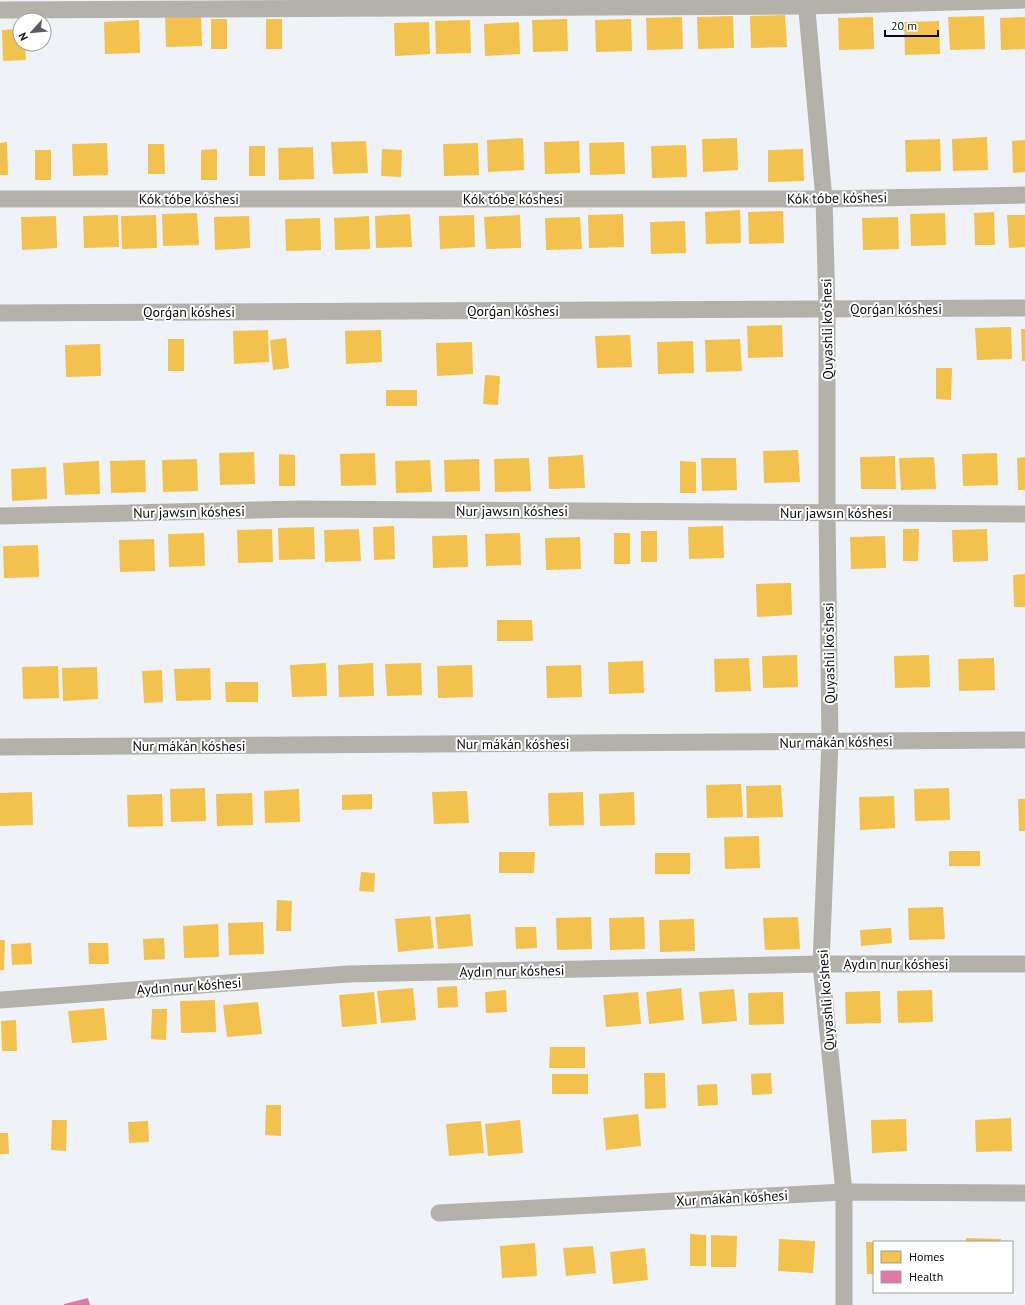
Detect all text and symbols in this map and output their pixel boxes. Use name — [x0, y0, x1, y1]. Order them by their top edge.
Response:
north arrow — [12, 12, 52, 52]
scale bar — [885, 12, 938, 38]
text: 20 m — [891, 18, 917, 33]
text: N — [15, 30, 31, 43]
street label: Kók tóbe kóshesi — [787, 188, 887, 208]
street label: Kók tóbe kóshesi — [139, 190, 239, 208]
street label: Kók tóbe kóshesi — [463, 190, 563, 208]
street label: Quyashli ko'shesi — [817, 278, 837, 380]
street label: Qorǵan kóshesi — [850, 300, 942, 318]
street label: Qorǵan kóshesi — [467, 302, 559, 320]
street label: Qorǵan kóshesi — [143, 303, 235, 321]
street label: Nur jawsın kóshesi — [133, 502, 245, 522]
street label: Nur jawsın kóshesi — [456, 502, 568, 520]
street label: Nur jawsın kóshesi — [780, 504, 892, 522]
street label: Quyashli ko'shesi — [819, 602, 839, 704]
street label: Nur mákán kóshesi — [779, 732, 893, 752]
street label: Nur mákán kóshesi — [456, 735, 570, 753]
street label: Nur mákán kóshesi — [132, 737, 246, 755]
street label: Quyashli ko'shesi — [813, 949, 839, 1051]
street label: Aydın nur kóshesi — [844, 955, 948, 973]
street label: Aydın nur kóshesi — [459, 961, 565, 981]
street label: Aydın nur kóshesi — [136, 973, 242, 999]
street label: Xur mákán kóshesi — [676, 1186, 788, 1210]
legend — [873, 1241, 1013, 1293]
text: Homes — [909, 1249, 944, 1264]
text: Health — [909, 1269, 943, 1284]

